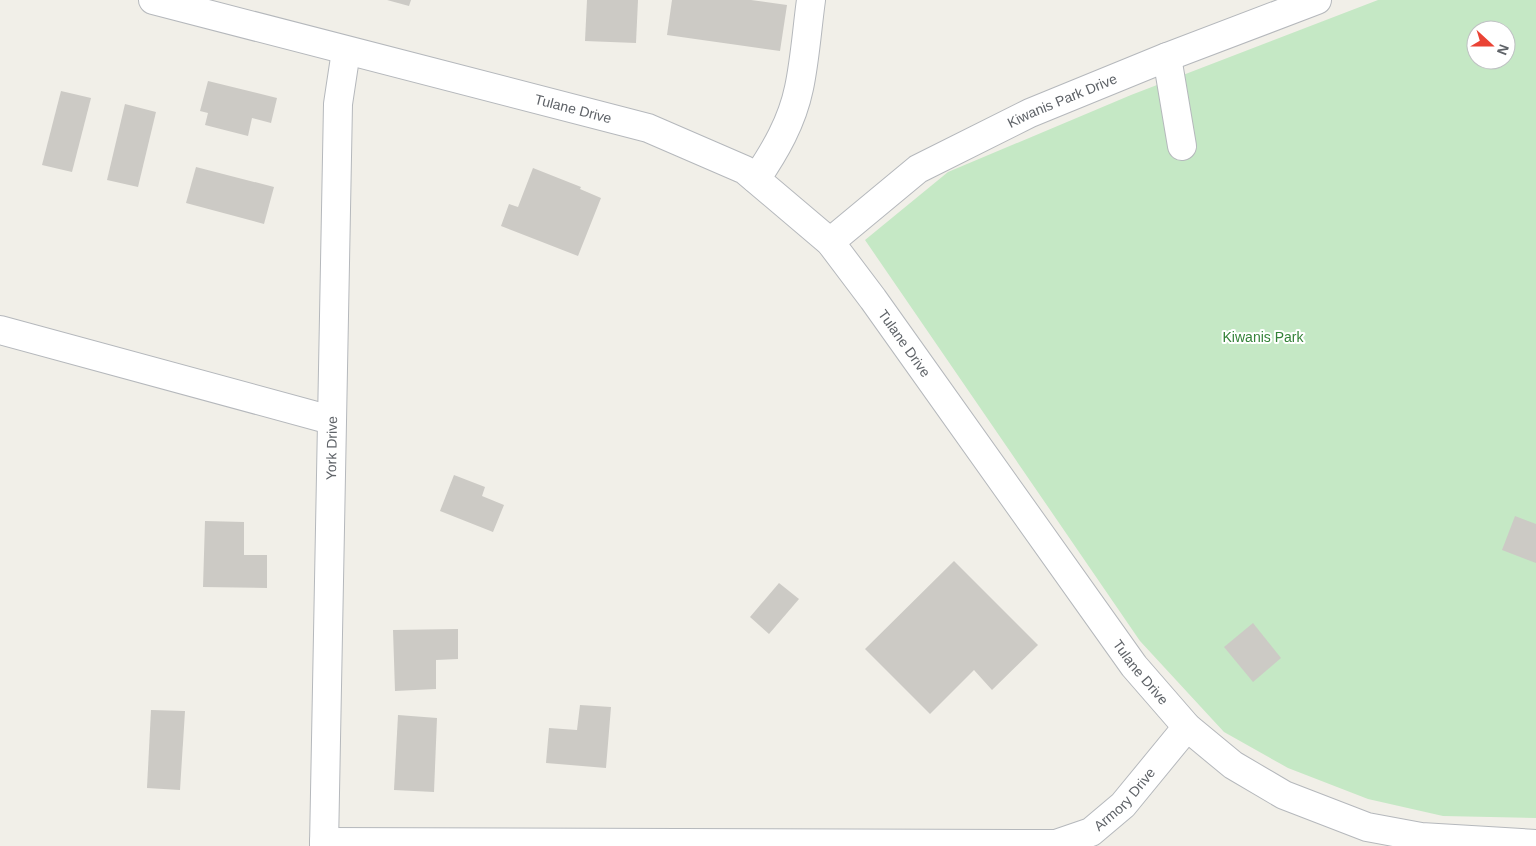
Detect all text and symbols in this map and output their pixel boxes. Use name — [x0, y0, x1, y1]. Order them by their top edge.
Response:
north arrow — [1466, 20, 1516, 70]
text: N — [1494, 42, 1512, 57]
street label: Kiwanis Park Drive — [1005, 70, 1120, 131]
street label: Tulane Drive — [533, 91, 614, 126]
street label: Tulane Drive — [875, 306, 934, 380]
park label: Kiwanis Park — [1223, 329, 1304, 345]
street label: York Drive — [323, 416, 340, 480]
street label: Tulane Drive — [1110, 636, 1172, 708]
street label: Armory Drive — [1091, 764, 1158, 834]

